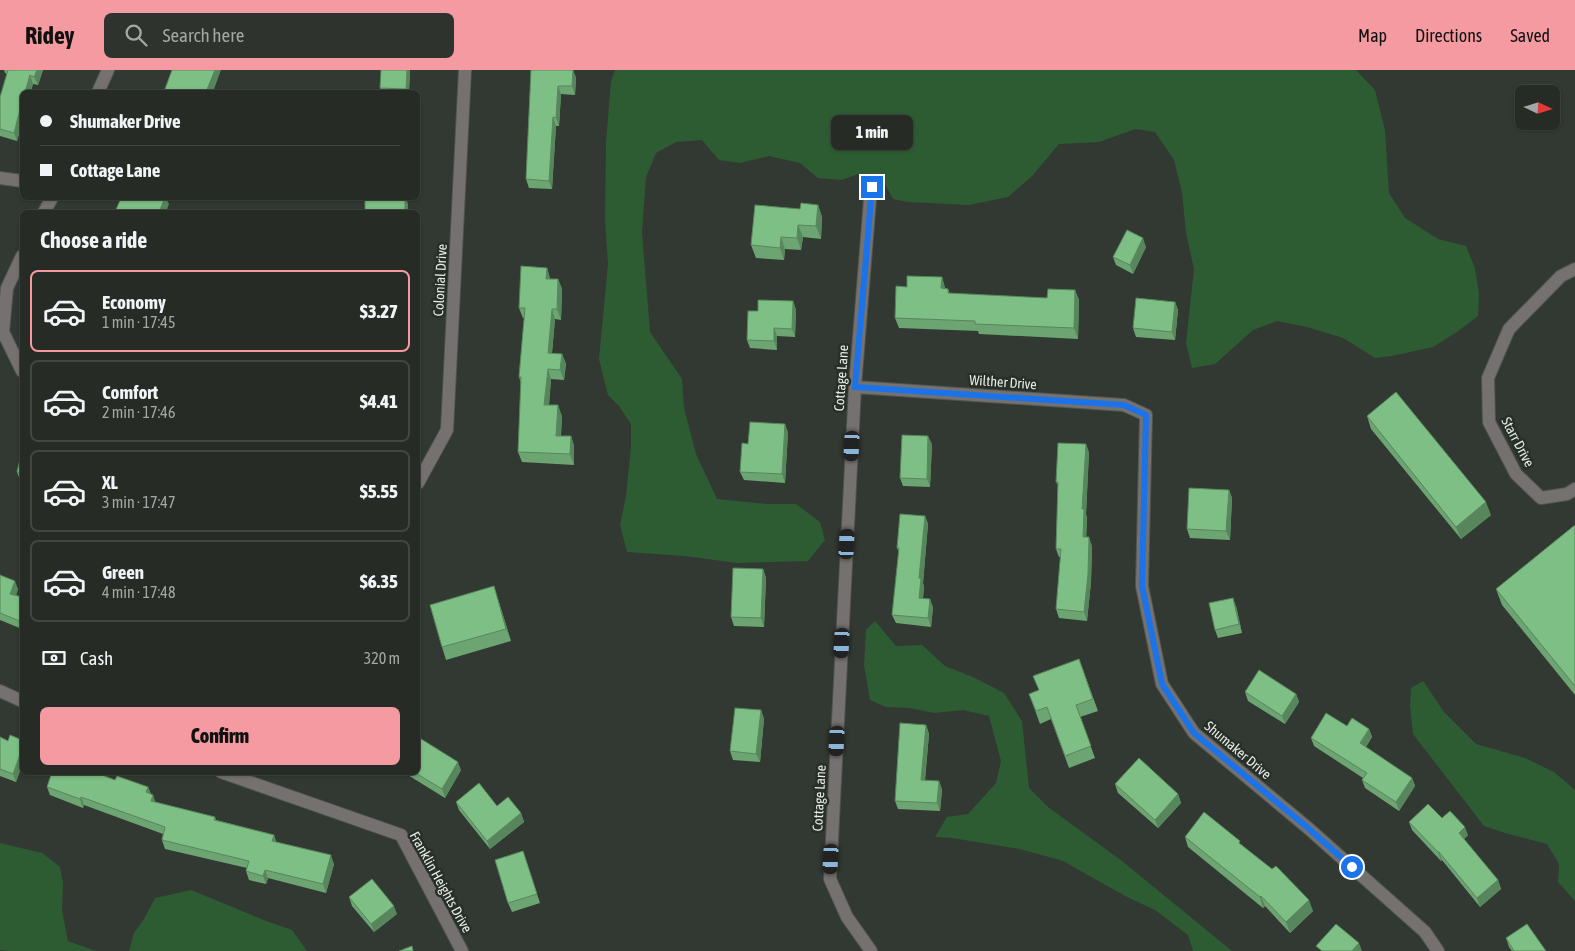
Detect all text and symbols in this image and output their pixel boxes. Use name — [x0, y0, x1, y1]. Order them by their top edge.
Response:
search box — [104, 13, 454, 58]
icon: search — [122, 21, 150, 49]
text: Ridey — [25, 22, 74, 49]
text: Search here — [162, 24, 244, 46]
text: Map — [1358, 25, 1387, 46]
text: Directions — [1415, 25, 1482, 46]
text: Saved — [1510, 25, 1550, 46]
north arrow — [1515, 85, 1560, 130]
map controls — [1515, 85, 1560, 130]
text: Shumaker Drive — [70, 110, 181, 132]
callout: 1 min — [831, 114, 913, 150]
text: 1 min — [856, 123, 888, 141]
text: Cottage Lane — [70, 159, 160, 181]
route end — [861, 176, 883, 198]
text: Choose a ride — [40, 227, 147, 253]
street label: Colonial Drive — [430, 243, 450, 317]
icon: car — [42, 289, 87, 334]
text: Economy — [102, 291, 166, 313]
text: $3.27 — [360, 300, 398, 322]
text: 1 min · 17:45 — [102, 313, 175, 331]
street label: Cottage Lane — [831, 344, 851, 412]
street label: Wilther Drive — [969, 372, 1037, 392]
icon: car — [42, 379, 87, 424]
text: Comfort — [102, 381, 158, 403]
text: $4.41 — [360, 390, 398, 412]
text: 2 min · 17:46 — [102, 403, 175, 421]
street label: Starr Drive — [1498, 415, 1538, 469]
car — [843, 431, 860, 461]
icon: car — [42, 469, 87, 514]
text: XL — [102, 471, 118, 493]
text: $5.55 — [360, 480, 398, 502]
text: 3 min · 17:47 — [102, 493, 175, 511]
car — [838, 529, 855, 559]
icon: car — [42, 559, 87, 604]
text: Green — [102, 561, 144, 583]
text: $6.35 — [360, 570, 398, 592]
text: 4 min · 17:48 — [102, 583, 175, 601]
car — [833, 628, 850, 658]
icon: cash — [40, 644, 68, 672]
text: Cash — [80, 647, 113, 669]
text: 320 m — [364, 649, 400, 667]
button: Confirm — [40, 707, 400, 765]
street label: Shumaker Drive — [1202, 718, 1274, 782]
car — [828, 726, 845, 756]
street label: Cottage Lane — [809, 764, 829, 832]
street label: Franklin Heights Drive — [407, 829, 475, 935]
car — [822, 844, 839, 874]
route start — [1341, 856, 1363, 878]

